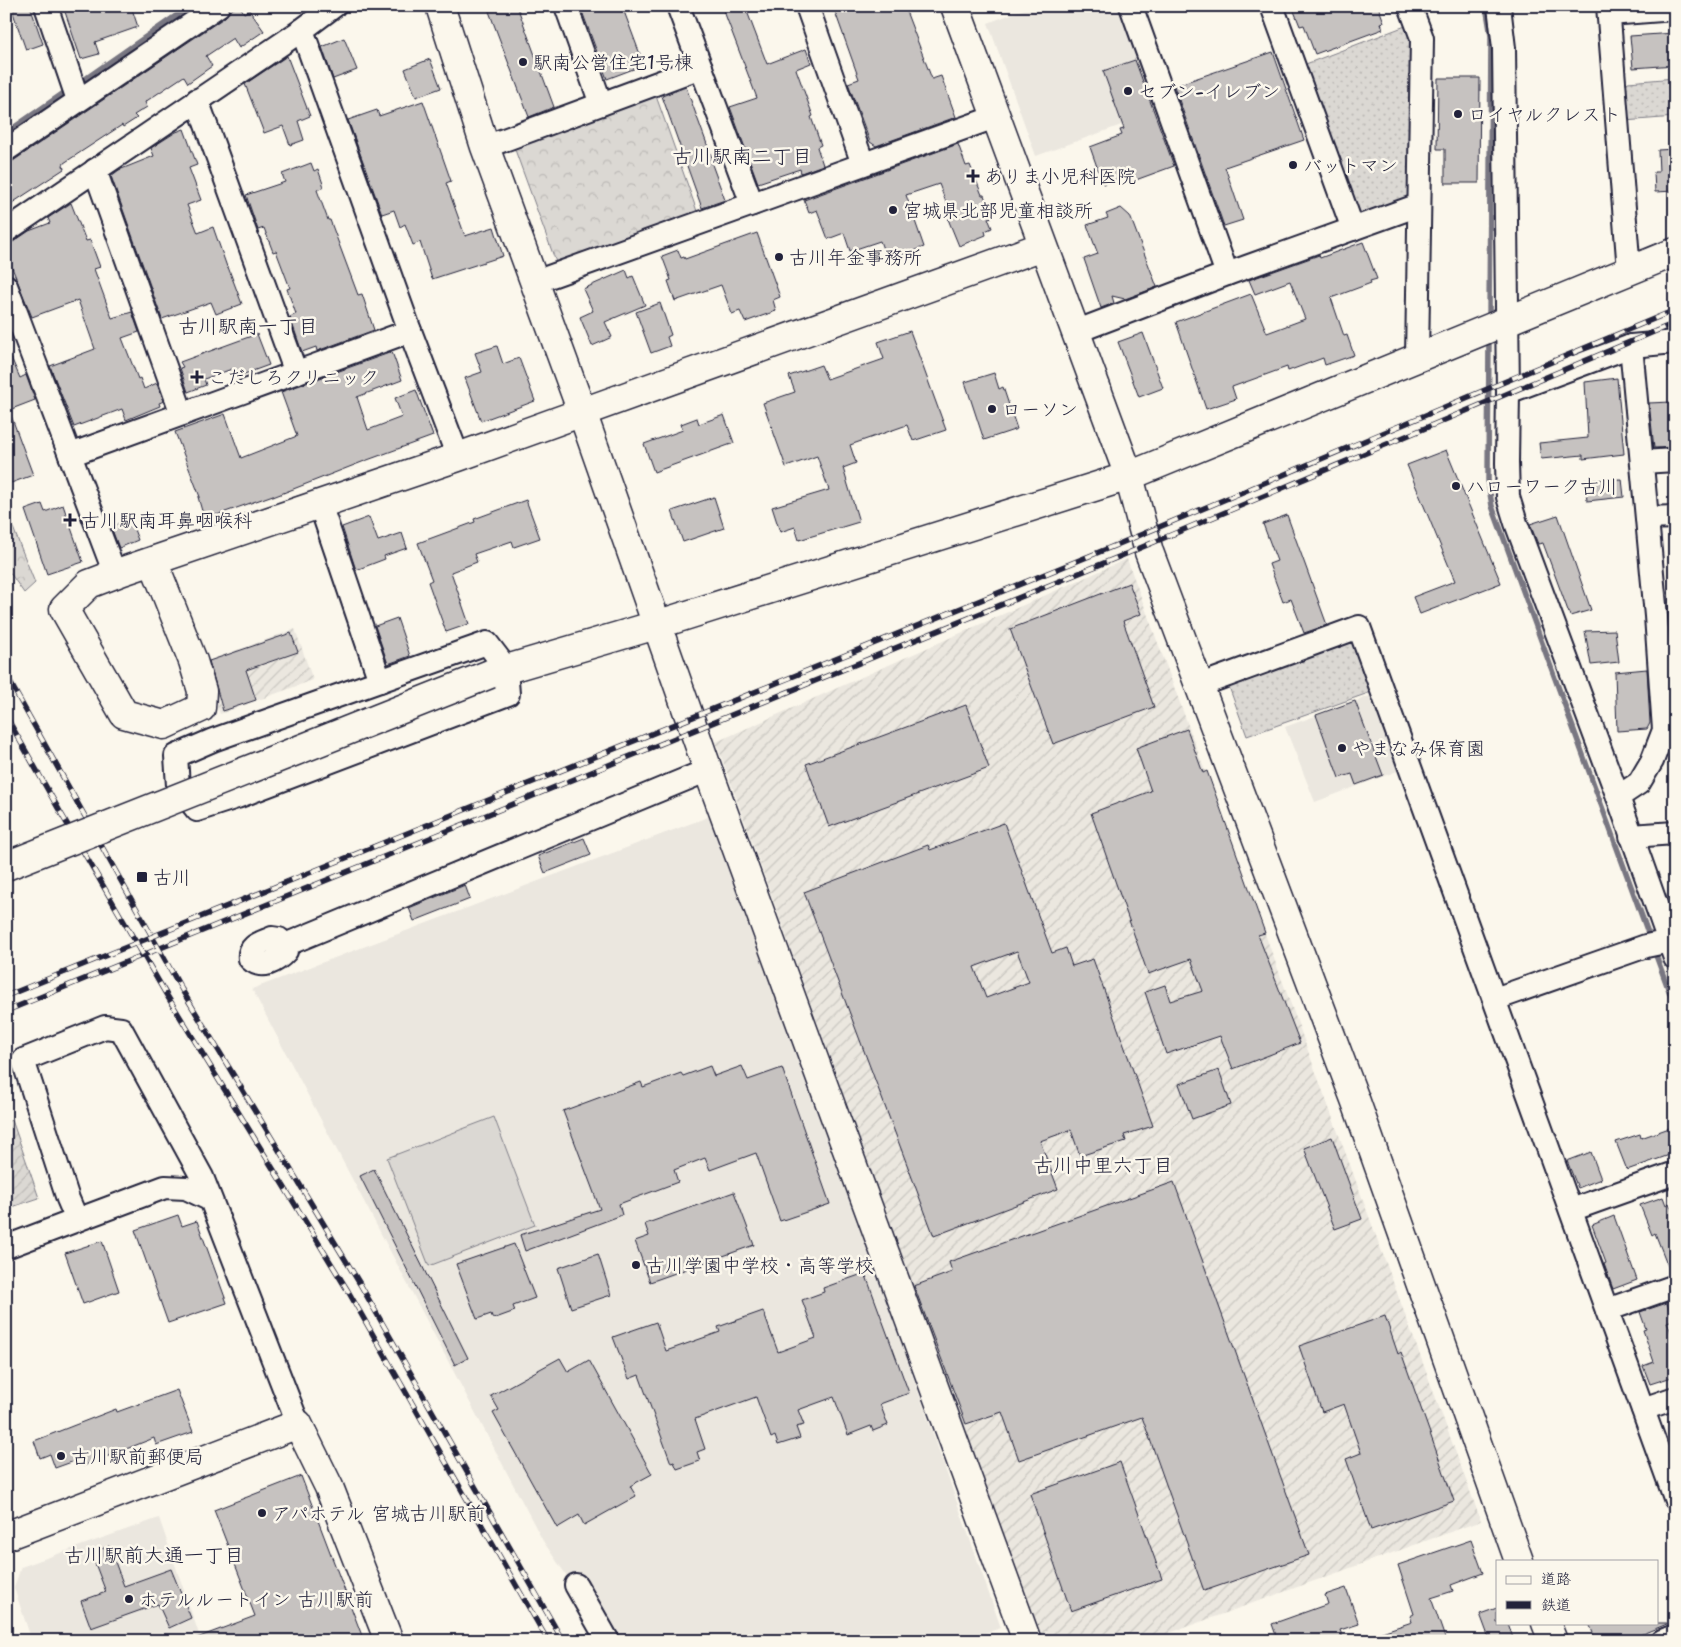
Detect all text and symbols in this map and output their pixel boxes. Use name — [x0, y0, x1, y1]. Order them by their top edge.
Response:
place label: 駅南公営住宅1号棟 — [533, 50, 693, 75]
marker: 駅南公営住宅1号棟 — [517, 56, 529, 68]
place label: セブン-イレブン — [1138, 79, 1280, 104]
marker: セブン-イレブン — [1122, 85, 1134, 97]
place label: ロイヤルクレスト — [1468, 102, 1621, 127]
marker: ロイヤルクレスト — [1452, 108, 1464, 120]
district label: 古川駅南二丁目 — [672, 143, 812, 169]
place label: バットマン — [1303, 153, 1398, 178]
marker: バットマン — [1287, 159, 1299, 171]
place label: ありま小児科医院 — [984, 164, 1136, 189]
marker: ありま小児科医院 — [966, 169, 980, 183]
place label: 宮城県北部児童相談所 — [903, 198, 1093, 223]
marker: 宮城県北部児童相談所 — [887, 204, 899, 216]
place label: 古川年金事務所 — [789, 245, 922, 270]
marker: 古川年金事務所 — [773, 251, 785, 263]
district label: 古川駅南一丁目 — [178, 313, 318, 339]
place label: こだしろクリニック — [208, 365, 379, 390]
marker: こだしろクリニック — [190, 370, 204, 384]
place label: ローソン — [1002, 397, 1078, 422]
marker: ローソン — [986, 403, 998, 415]
place label: ハローワーク古川 — [1466, 474, 1618, 499]
marker: ハローワーク古川 — [1450, 480, 1462, 492]
place label: 古川駅南耳鼻咽喉科 — [81, 508, 252, 533]
marker: 古川駅南耳鼻咽喉科 — [63, 513, 77, 527]
place label: やまなみ保育園 — [1352, 736, 1485, 761]
marker: やまなみ保育園 — [1336, 742, 1348, 754]
place label: 古川 — [153, 865, 191, 890]
marker: 古川 — [135, 870, 149, 884]
district label: 古川中里六丁目 — [1033, 1152, 1173, 1178]
place label: 古川学園中学校・高等学校 — [646, 1253, 874, 1278]
marker: 古川学園中学校・高等学校 — [630, 1259, 642, 1271]
place label: 古川駅前郵便局 — [71, 1444, 204, 1469]
marker: 古川駅前郵便局 — [55, 1450, 67, 1462]
place label: アパホテル 宮城古川駅前 — [272, 1501, 486, 1526]
marker: アパホテル 宮城古川駅前 — [256, 1507, 268, 1519]
district label: 古川駅前大通一丁目 — [64, 1542, 244, 1568]
legend — [1496, 1560, 1658, 1624]
text: 道路 — [1541, 1569, 1571, 1589]
place label: ホテルルートイン 古川駅前 — [139, 1587, 373, 1612]
marker: ホテルルートイン 古川駅前 — [123, 1593, 135, 1605]
text: 鉄道 — [1541, 1595, 1571, 1615]

